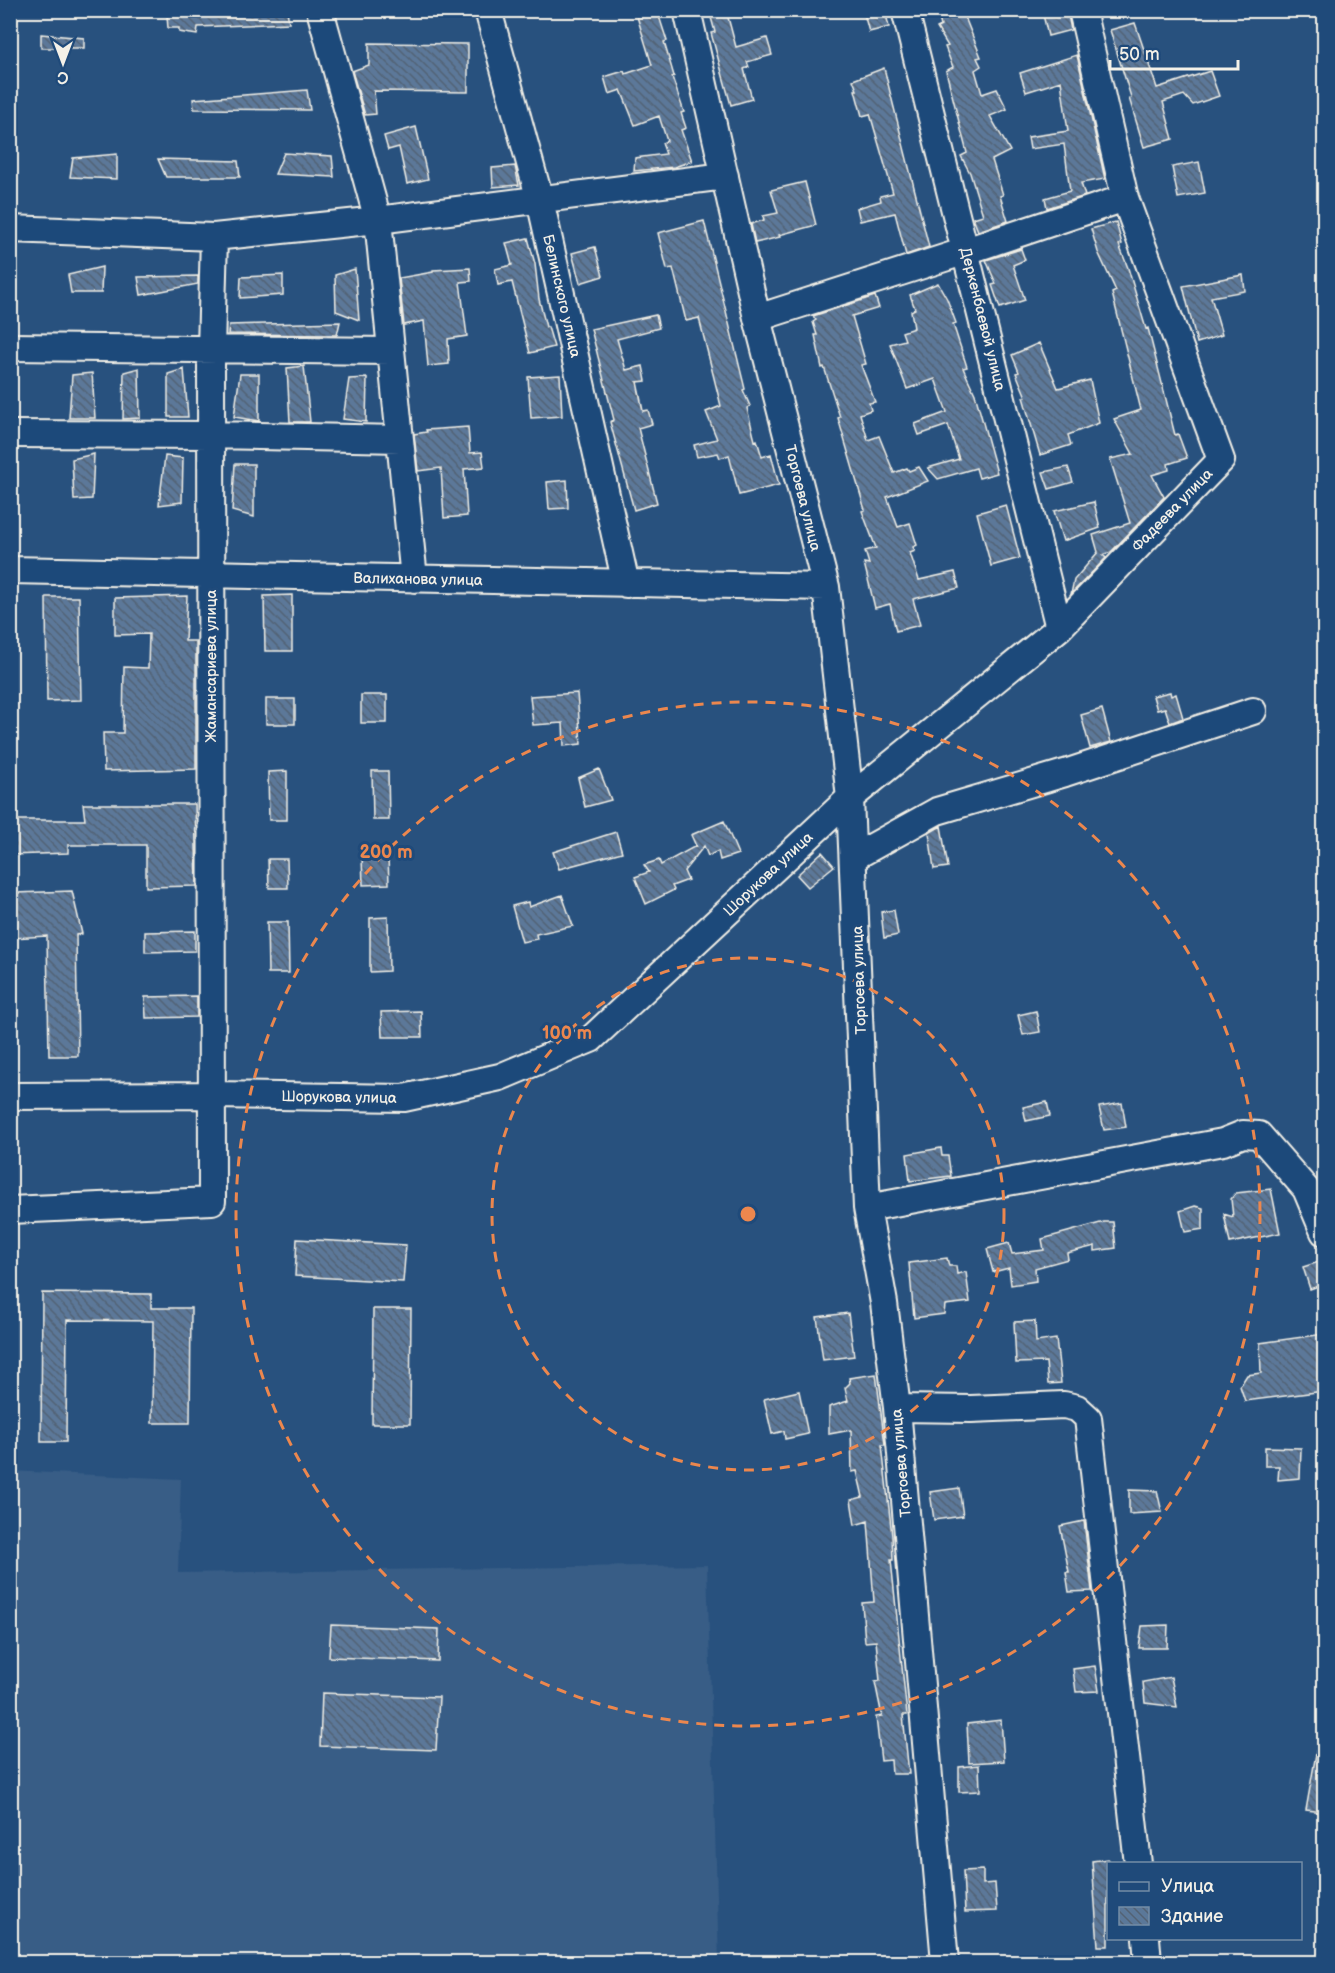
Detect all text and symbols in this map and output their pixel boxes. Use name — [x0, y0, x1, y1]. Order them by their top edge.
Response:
north arrow — [33, 33, 93, 93]
scale bar — [1110, 33, 1238, 71]
text: 50 m — [1119, 44, 1160, 65]
text: С — [57, 67, 69, 86]
street label: Белинского улица — [538, 233, 585, 360]
street label: Деркенбаевой улица — [955, 245, 1010, 393]
street label: Торгоева улица — [780, 443, 825, 553]
street label: Фадеева улица — [1128, 465, 1217, 556]
street label: Валиханова улица — [353, 569, 483, 590]
street label: Жамансариева улица — [202, 589, 221, 742]
street label: Шорукова улица — [720, 828, 817, 921]
text: 200 m — [359, 842, 413, 863]
street label: Торгоева улица — [848, 925, 871, 1035]
text: 100 m — [542, 1023, 592, 1044]
street label: Шорукова улица — [281, 1087, 397, 1108]
centre of rings — [738, 1204, 758, 1224]
street label: Торгоева улица — [887, 1408, 916, 1518]
legend — [1107, 1862, 1302, 1940]
text: Улица — [1161, 1876, 1215, 1897]
text: Здание — [1161, 1906, 1223, 1927]

